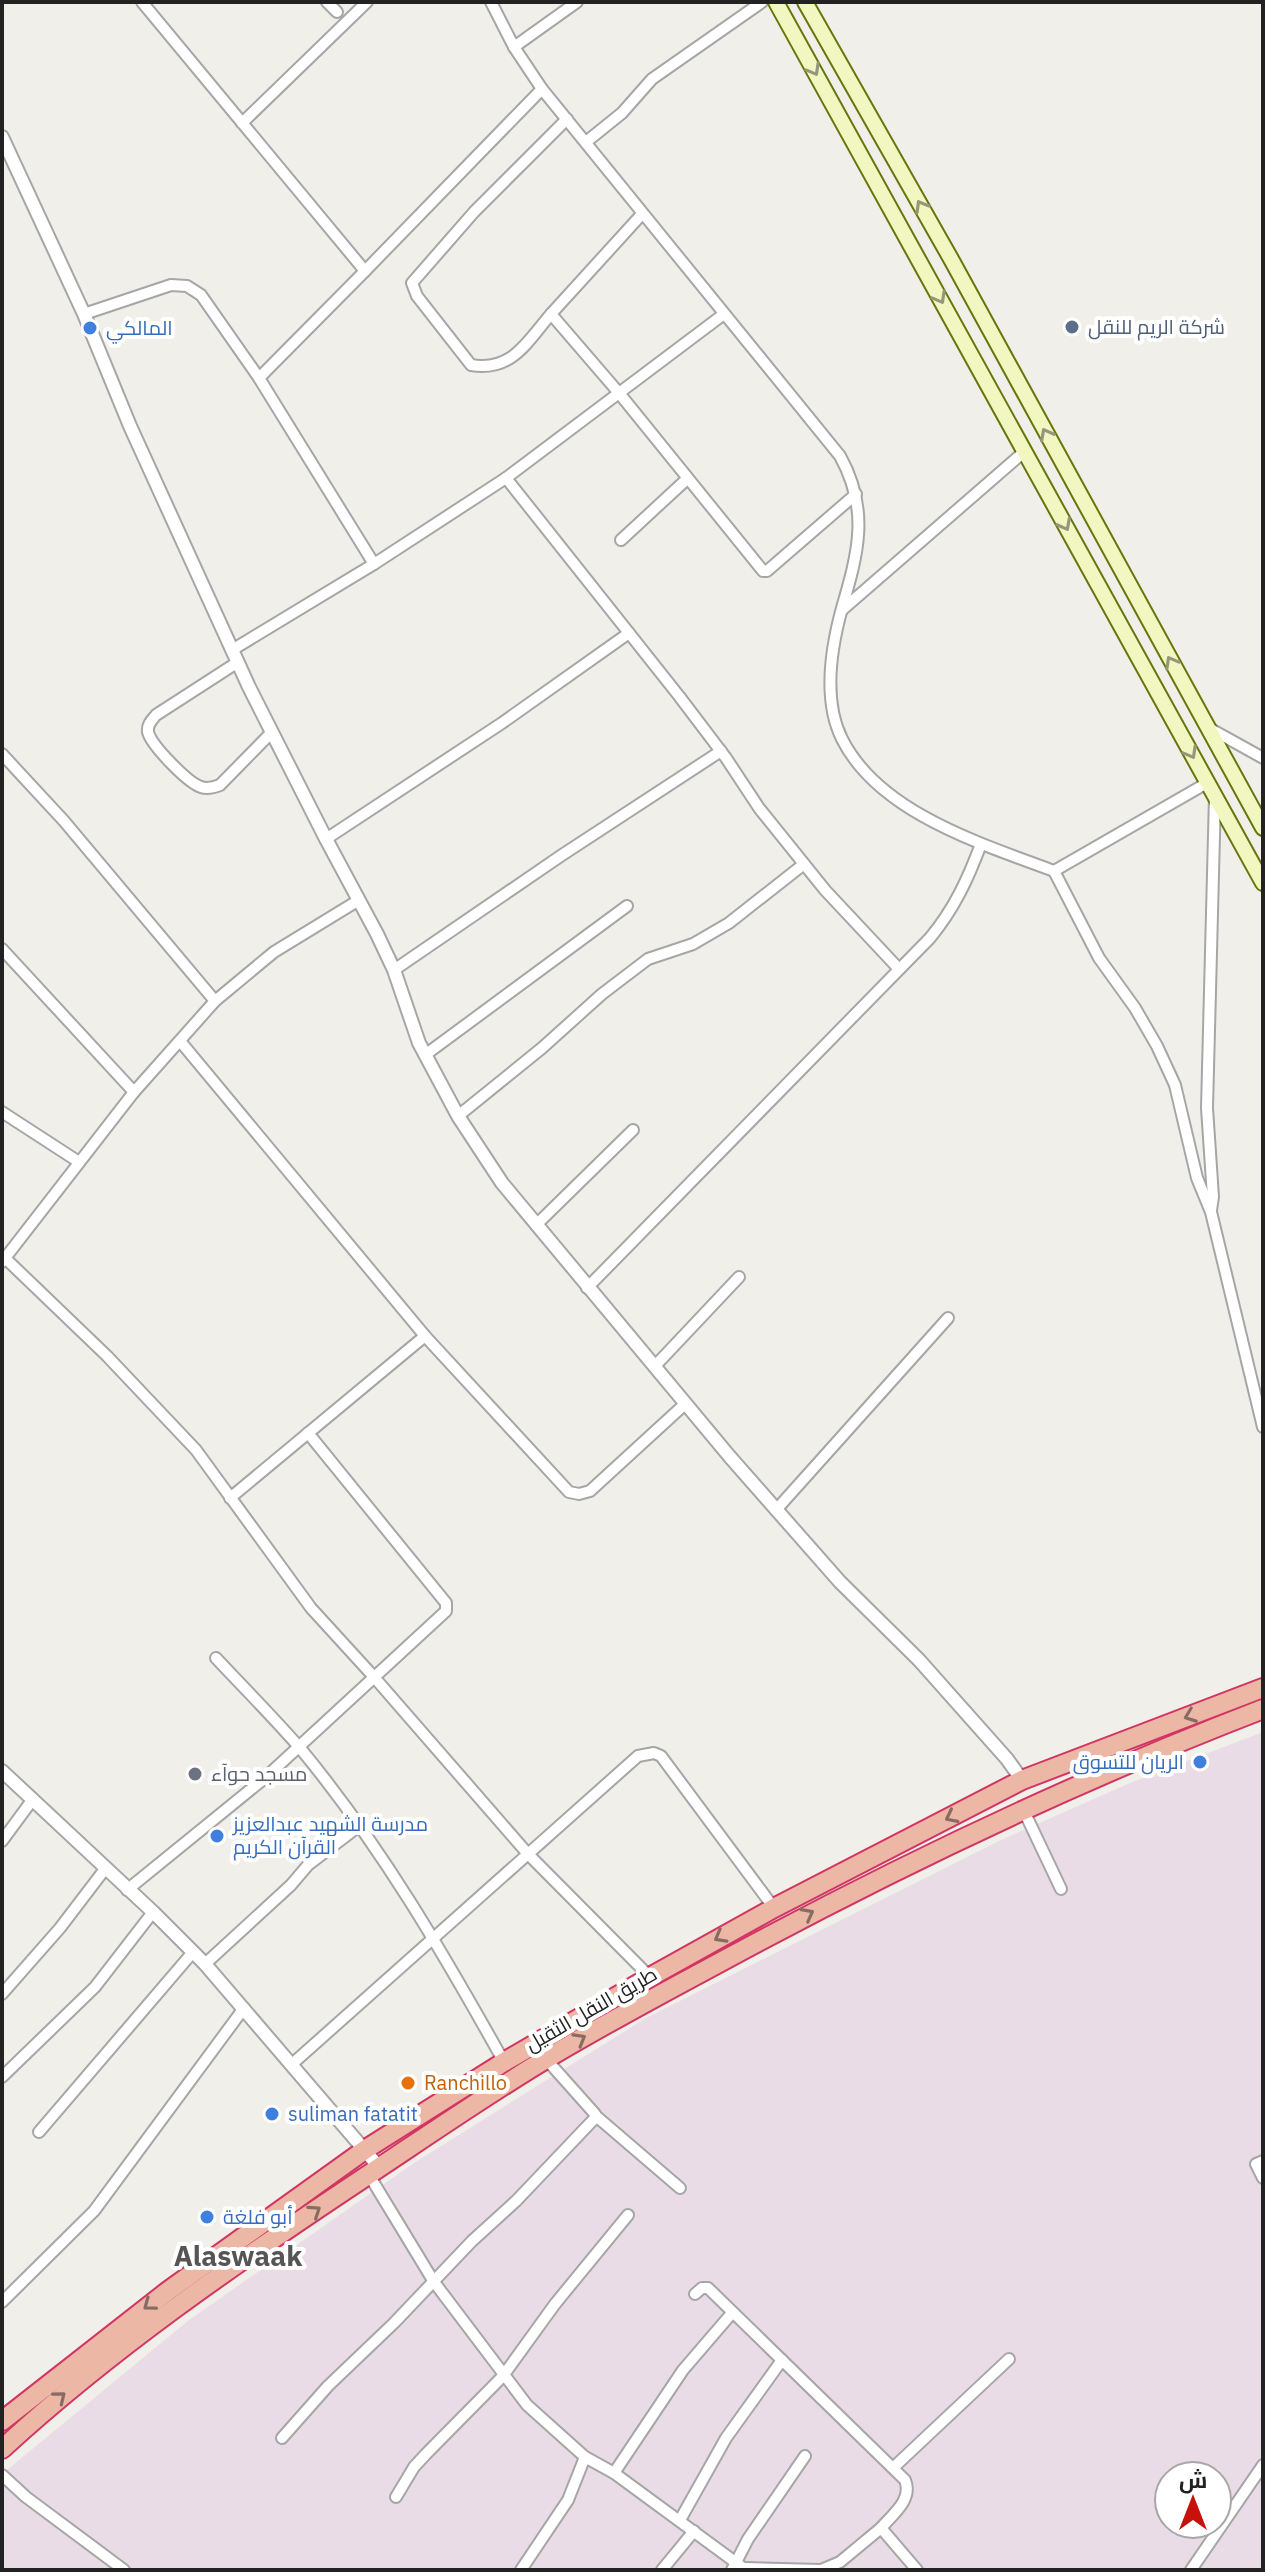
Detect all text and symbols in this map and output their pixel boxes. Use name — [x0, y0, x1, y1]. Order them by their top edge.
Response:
one-way arrow — [804, 62, 819, 76]
one-way arrow — [915, 200, 931, 215]
one-way arrow — [930, 289, 945, 304]
place label: شركة الريم للنقل — [1088, 313, 1225, 341]
place label: المالكي — [106, 314, 173, 344]
marker: شركة الريم للنقل — [1063, 318, 1081, 336]
marker: المالكي — [81, 319, 99, 337]
one-way arrow — [1040, 428, 1055, 442]
one-way arrow — [1056, 517, 1071, 532]
one-way arrow — [1165, 656, 1180, 670]
one-way arrow — [1181, 745, 1196, 759]
one-way arrow — [1184, 1706, 1198, 1723]
place label: الريان للتسوق — [1073, 1748, 1184, 1775]
marker: الريان للتسوق — [1191, 1753, 1209, 1771]
place label: مسجد حوآء — [211, 1760, 307, 1787]
marker: مسجد حوآء — [186, 1765, 204, 1783]
one-way arrow — [945, 1808, 959, 1823]
place label: مدرسة الشهيد عبدالعزيز القرآن الكريم — [232, 1810, 428, 1861]
marker: مدرسة الشهيد عبدالعزيز القرآن الكريم — [208, 1827, 226, 1845]
one-way arrow — [800, 1909, 815, 1924]
one-way arrow — [715, 1927, 729, 1943]
street label: طريق النقل الثقيل — [520, 1960, 662, 2057]
one-way arrow — [571, 2033, 586, 2049]
place label: Ranchillo — [424, 2069, 507, 2096]
marker: Ranchillo — [399, 2074, 417, 2092]
place label: suliman fatatit — [288, 2100, 418, 2127]
marker: suliman fatatit — [263, 2105, 281, 2123]
place label: أبو فلغة — [223, 2203, 293, 2230]
one-way arrow — [306, 2205, 320, 2220]
marker: أبو فلغة — [198, 2208, 216, 2226]
district label: Alaswaak — [174, 2237, 303, 2274]
one-way arrow — [143, 2295, 158, 2309]
one-way arrow — [51, 2392, 65, 2407]
north arrow — [1153, 2460, 1233, 2540]
text: ش — [1179, 2465, 1207, 2494]

